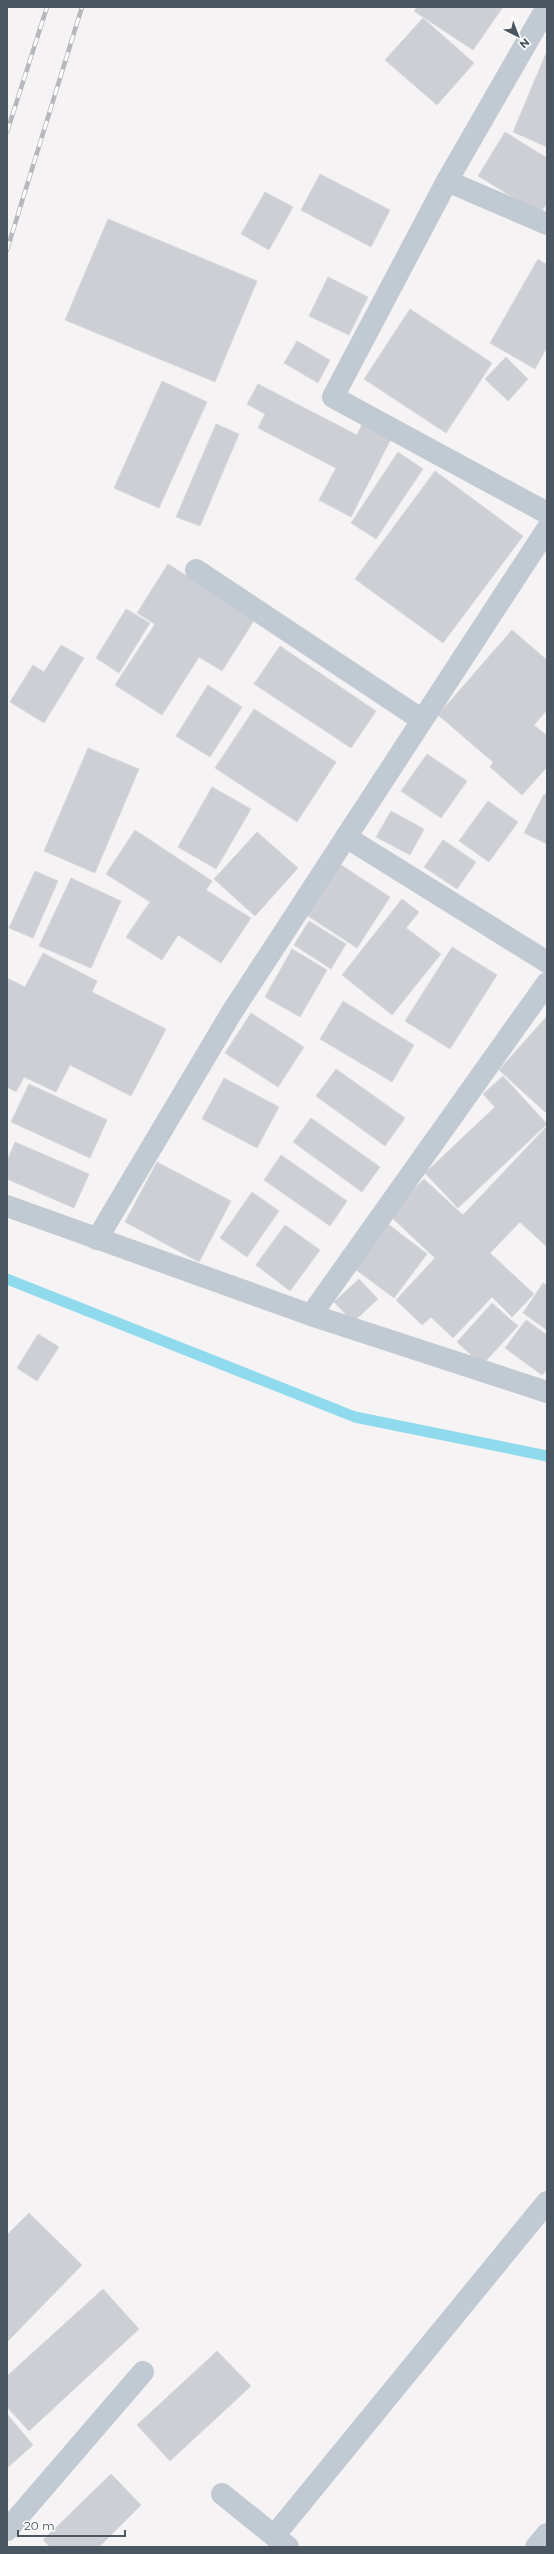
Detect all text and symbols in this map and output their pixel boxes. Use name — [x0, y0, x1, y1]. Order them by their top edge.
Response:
north arrow — [498, 16, 538, 56]
text: N — [517, 35, 533, 52]
scale bar — [18, 2512, 125, 2538]
text: 20 m — [24, 2518, 55, 2533]

